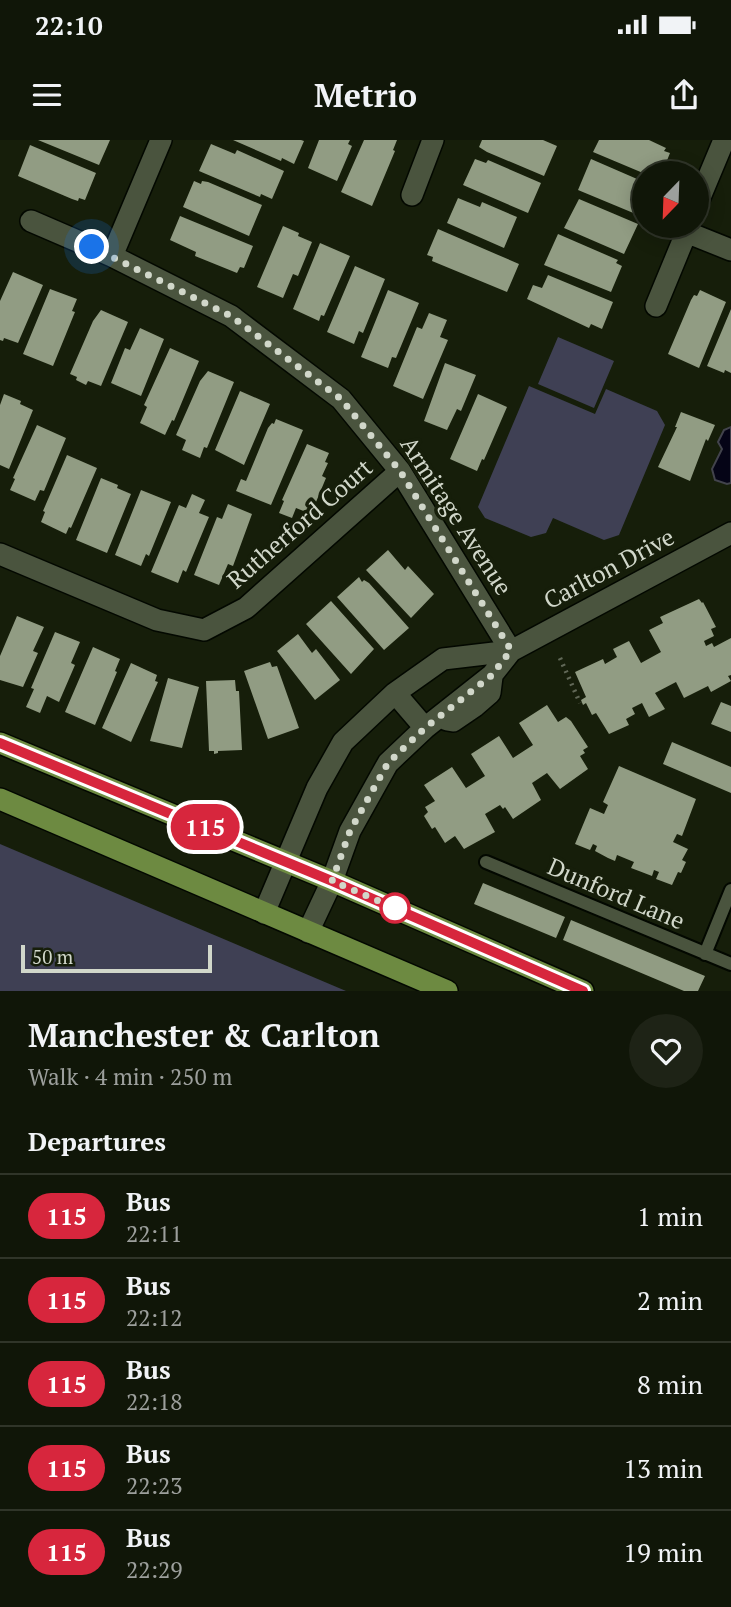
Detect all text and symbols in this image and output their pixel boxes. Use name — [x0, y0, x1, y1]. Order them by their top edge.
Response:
text: 22:10 — [35, 8, 103, 42]
text: Metrio — [314, 74, 417, 116]
icon: menu — [28, 76, 66, 114]
icon: share — [665, 76, 703, 114]
north arrow — [632, 161, 709, 238]
map controls — [632, 161, 709, 238]
your location — [74, 229, 109, 264]
street label: Armitage Avenue — [394, 430, 520, 601]
street label: Rutherford Court — [220, 451, 379, 595]
street label: Carlton Drive — [538, 520, 679, 616]
line badge: 115 — [165, 804, 245, 850]
text: 115 — [185, 811, 225, 843]
street label: Dunford Lane — [543, 850, 690, 936]
unlabelled marker — [380, 893, 410, 923]
scale bar — [21, 942, 212, 974]
text: 50 m — [32, 944, 73, 969]
text: Manchester & Carlton — [28, 1013, 380, 1056]
button: heart — [629, 1014, 703, 1088]
text: Walk · 4 min · 250 m — [28, 1061, 232, 1092]
text: Departures — [28, 1124, 166, 1158]
text: Bus — [126, 1184, 171, 1218]
text: 1 min — [637, 1199, 703, 1233]
text: 115 — [46, 1200, 87, 1232]
text: 22:11 — [126, 1218, 183, 1249]
text: Bus — [126, 1268, 171, 1302]
text: 2 min — [637, 1283, 703, 1317]
text: 115 — [46, 1284, 87, 1316]
text: 22:12 — [126, 1302, 183, 1333]
text: Bus — [126, 1352, 171, 1386]
text: 8 min — [637, 1367, 703, 1401]
text: 115 — [46, 1368, 87, 1400]
text: 22:18 — [126, 1386, 183, 1417]
text: Bus — [126, 1436, 171, 1470]
text: 13 min — [623, 1451, 703, 1485]
text: 115 — [46, 1452, 87, 1484]
text: 22:23 — [126, 1470, 183, 1501]
text: Bus — [126, 1520, 171, 1554]
text: 19 min — [623, 1535, 703, 1569]
text: 115 — [46, 1536, 87, 1568]
text: 22:29 — [126, 1554, 183, 1585]

